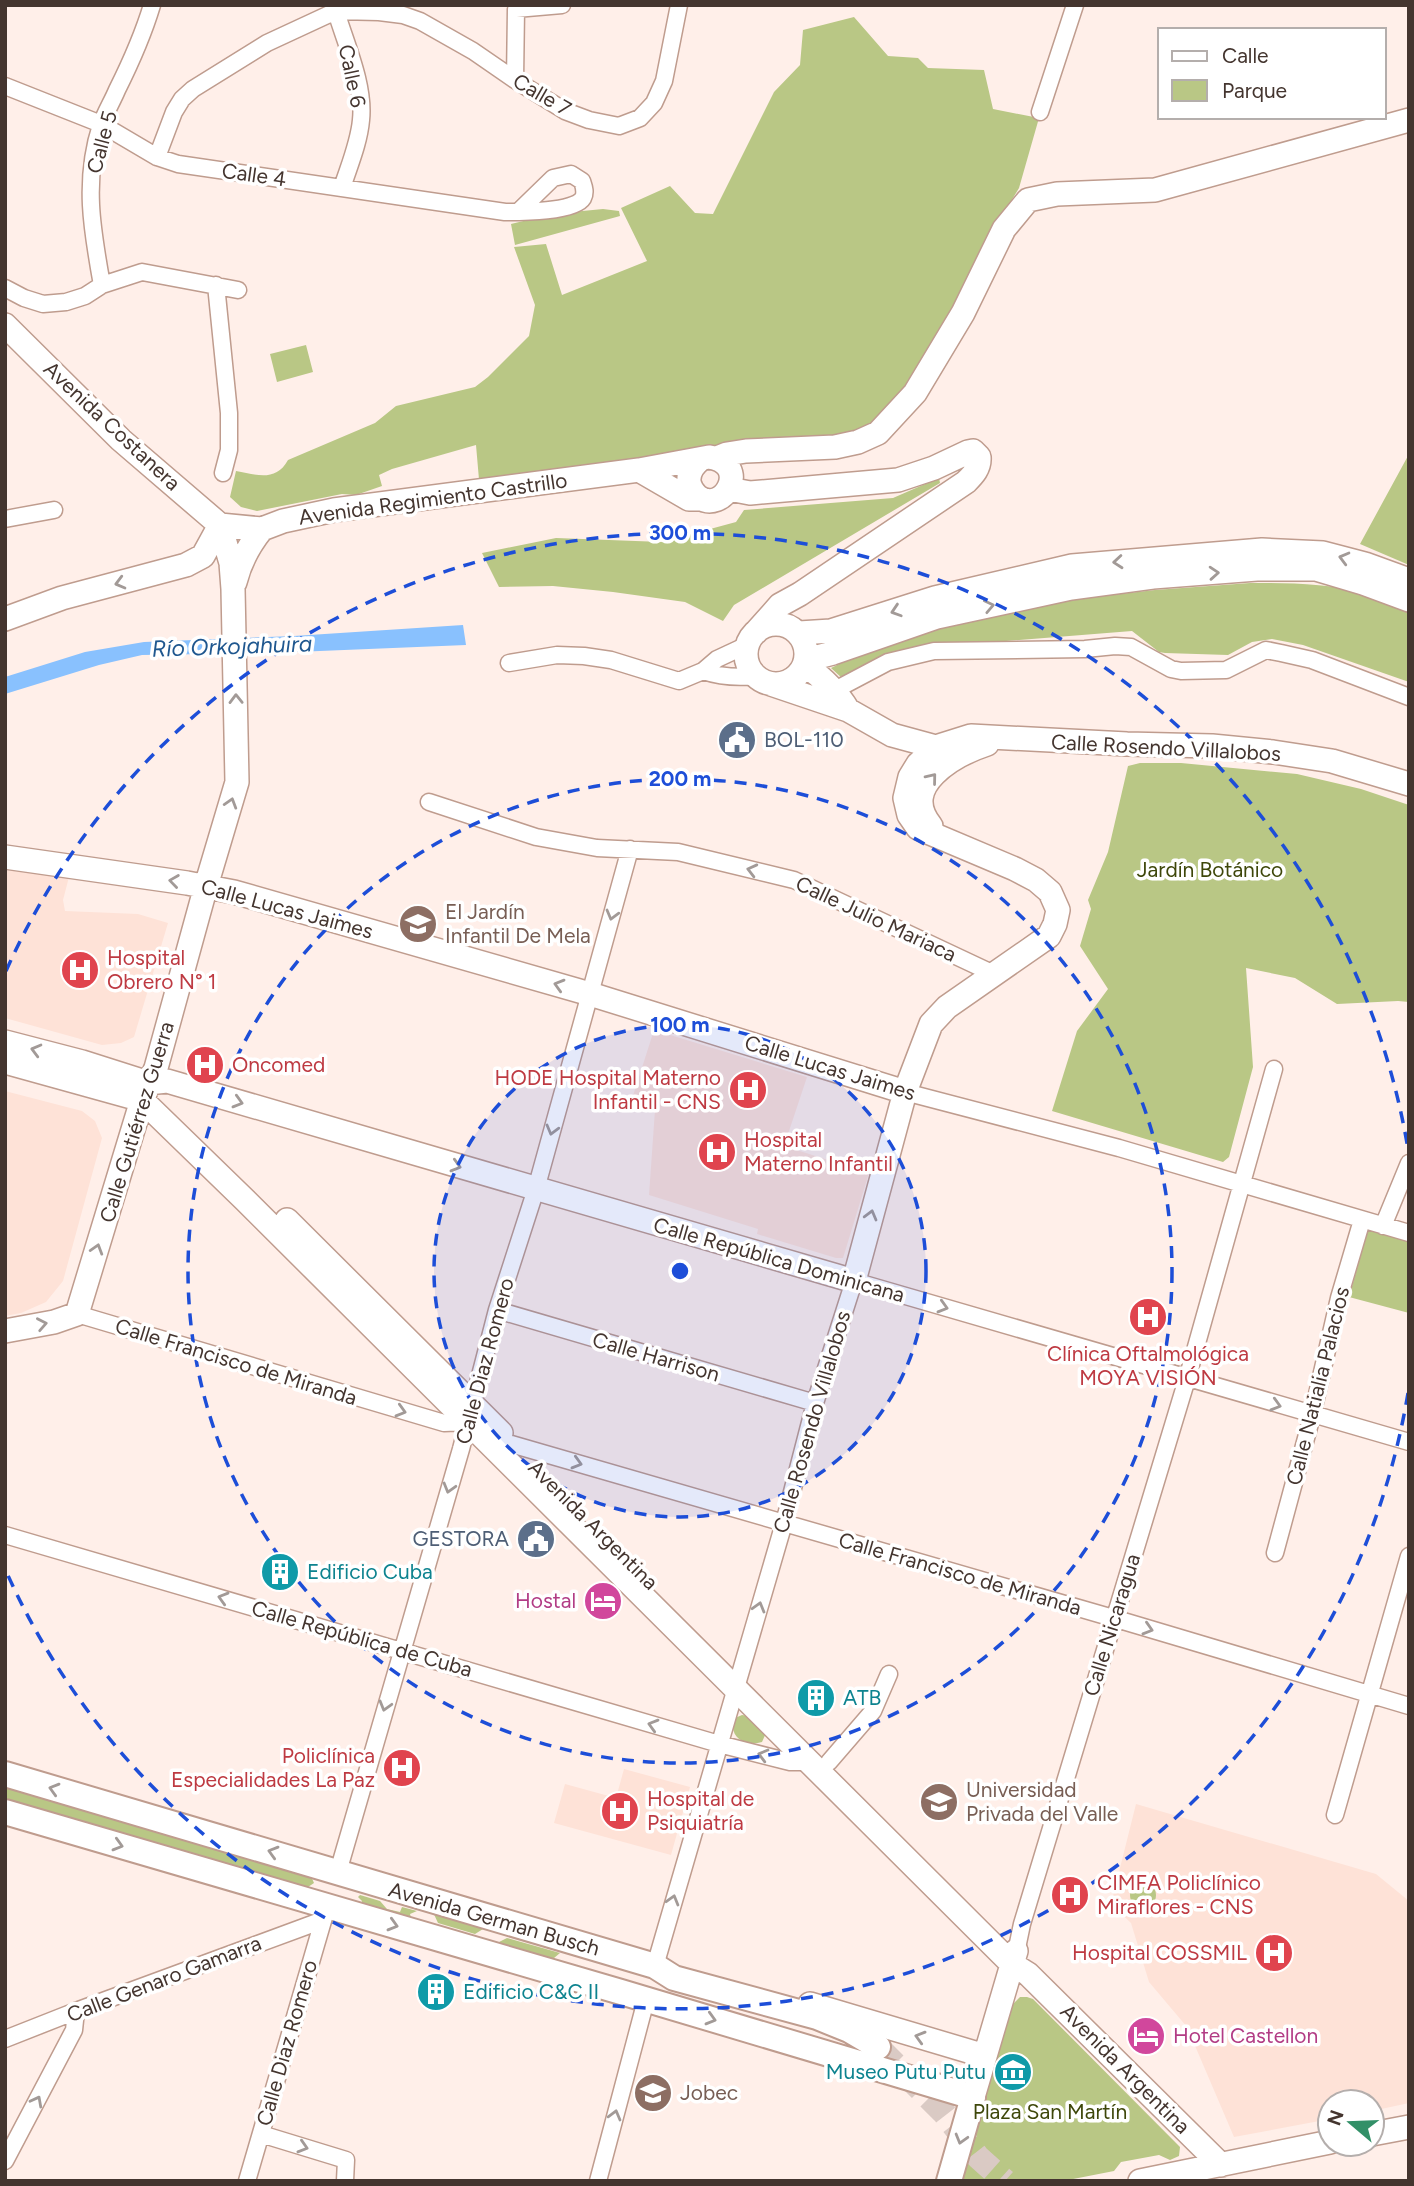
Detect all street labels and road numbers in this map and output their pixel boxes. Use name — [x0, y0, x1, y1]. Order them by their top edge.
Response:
street label: Calle 6 — [334, 42, 371, 110]
street label: Calle 7 — [509, 68, 576, 121]
street label: Calle 5 — [81, 108, 122, 176]
street label: Calle 4 — [220, 158, 288, 191]
street label: Avenida Costanera — [39, 356, 186, 495]
street label: Avenida Regimiento Castrillo — [297, 467, 569, 530]
street label: Calle Rosendo Villalobos — [1050, 729, 1282, 766]
street label: Calle Julio Mariaca — [792, 870, 961, 967]
street label: Calle Lucas Jaimes — [198, 874, 376, 943]
street label: Calle Gutiérrez Guerra — [94, 1018, 179, 1225]
street label: Calle Lucas Jaimes — [742, 1030, 918, 1105]
street label: Calle República Dominicana — [651, 1212, 908, 1307]
street label: Calle Diaz Romero — [450, 1275, 519, 1447]
street label: Calle Natialia Palacios — [1281, 1284, 1354, 1488]
street label: Calle Rosendo Villalobos — [768, 1308, 855, 1536]
street label: Calle Francisco de Miranda — [112, 1313, 360, 1410]
street label: Calle Harrison — [590, 1326, 723, 1387]
street label: Avenida Argentina — [523, 1455, 663, 1595]
street label: Calle Francisco de Miranda — [836, 1527, 1084, 1620]
street label: Calle Nicaragua — [1078, 1551, 1145, 1699]
street label: Calle República de Cuba — [249, 1595, 475, 1682]
street label: Avenida German Busch — [386, 1876, 603, 1961]
street label: Calle Genaro Gamarra — [63, 1930, 265, 2027]
street label: Calle Diaz Romero — [251, 1957, 322, 2129]
street label: Avenida Argentina — [1055, 1999, 1195, 2139]

